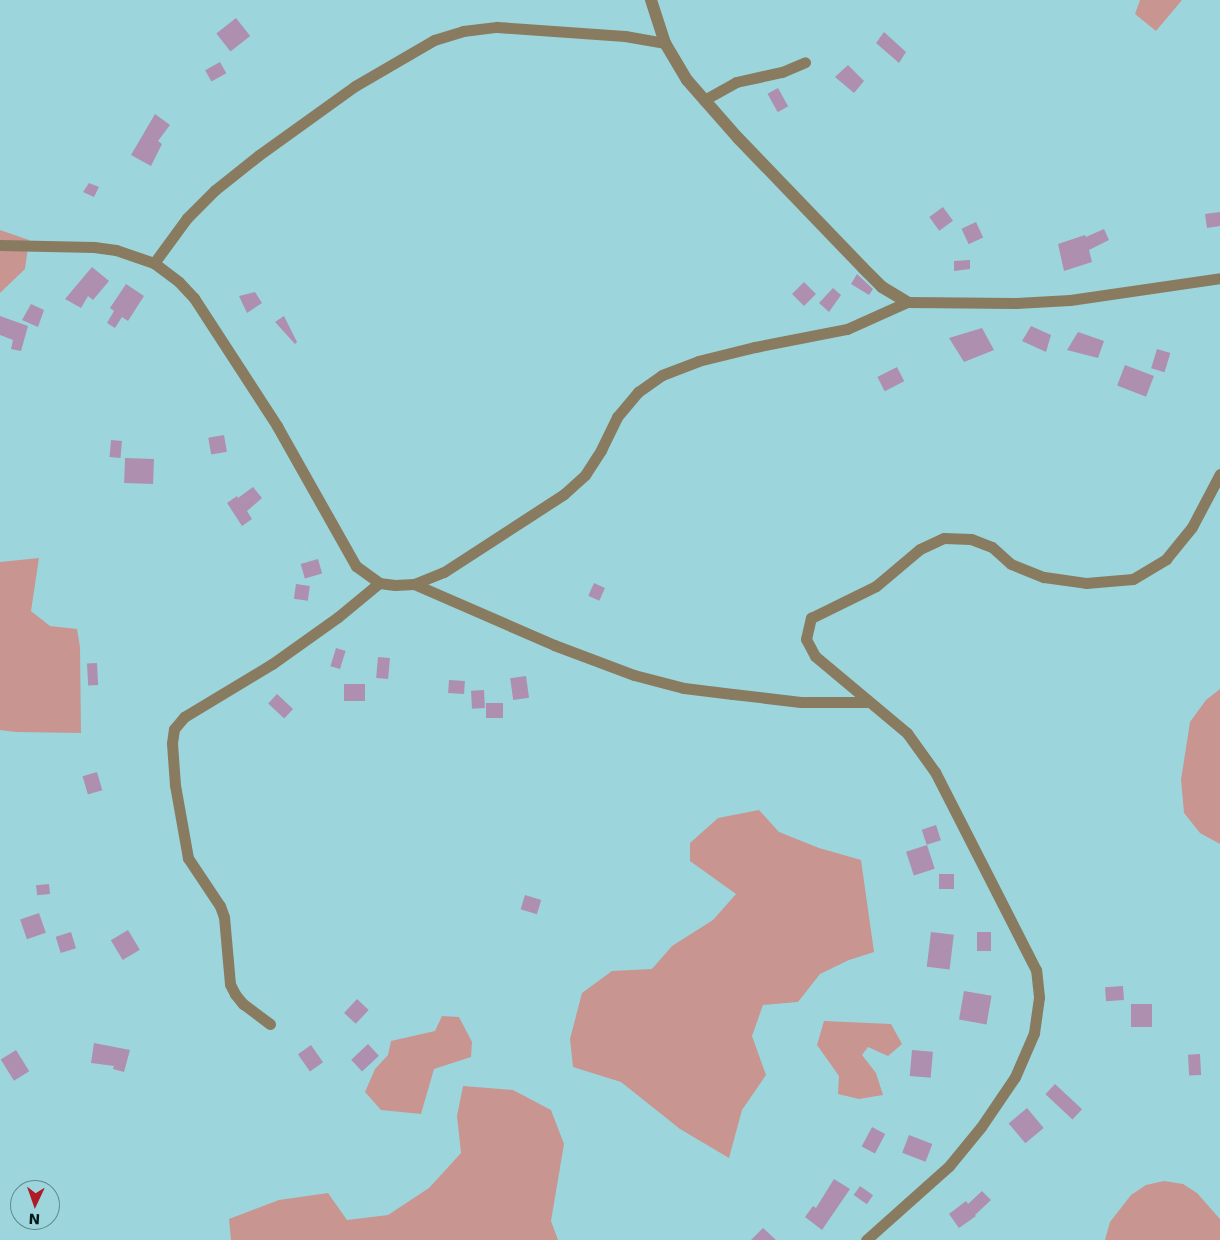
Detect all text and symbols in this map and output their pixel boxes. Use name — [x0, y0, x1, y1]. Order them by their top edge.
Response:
north arrow — [10, 1180, 60, 1230]
text: N — [28, 1211, 41, 1227]

